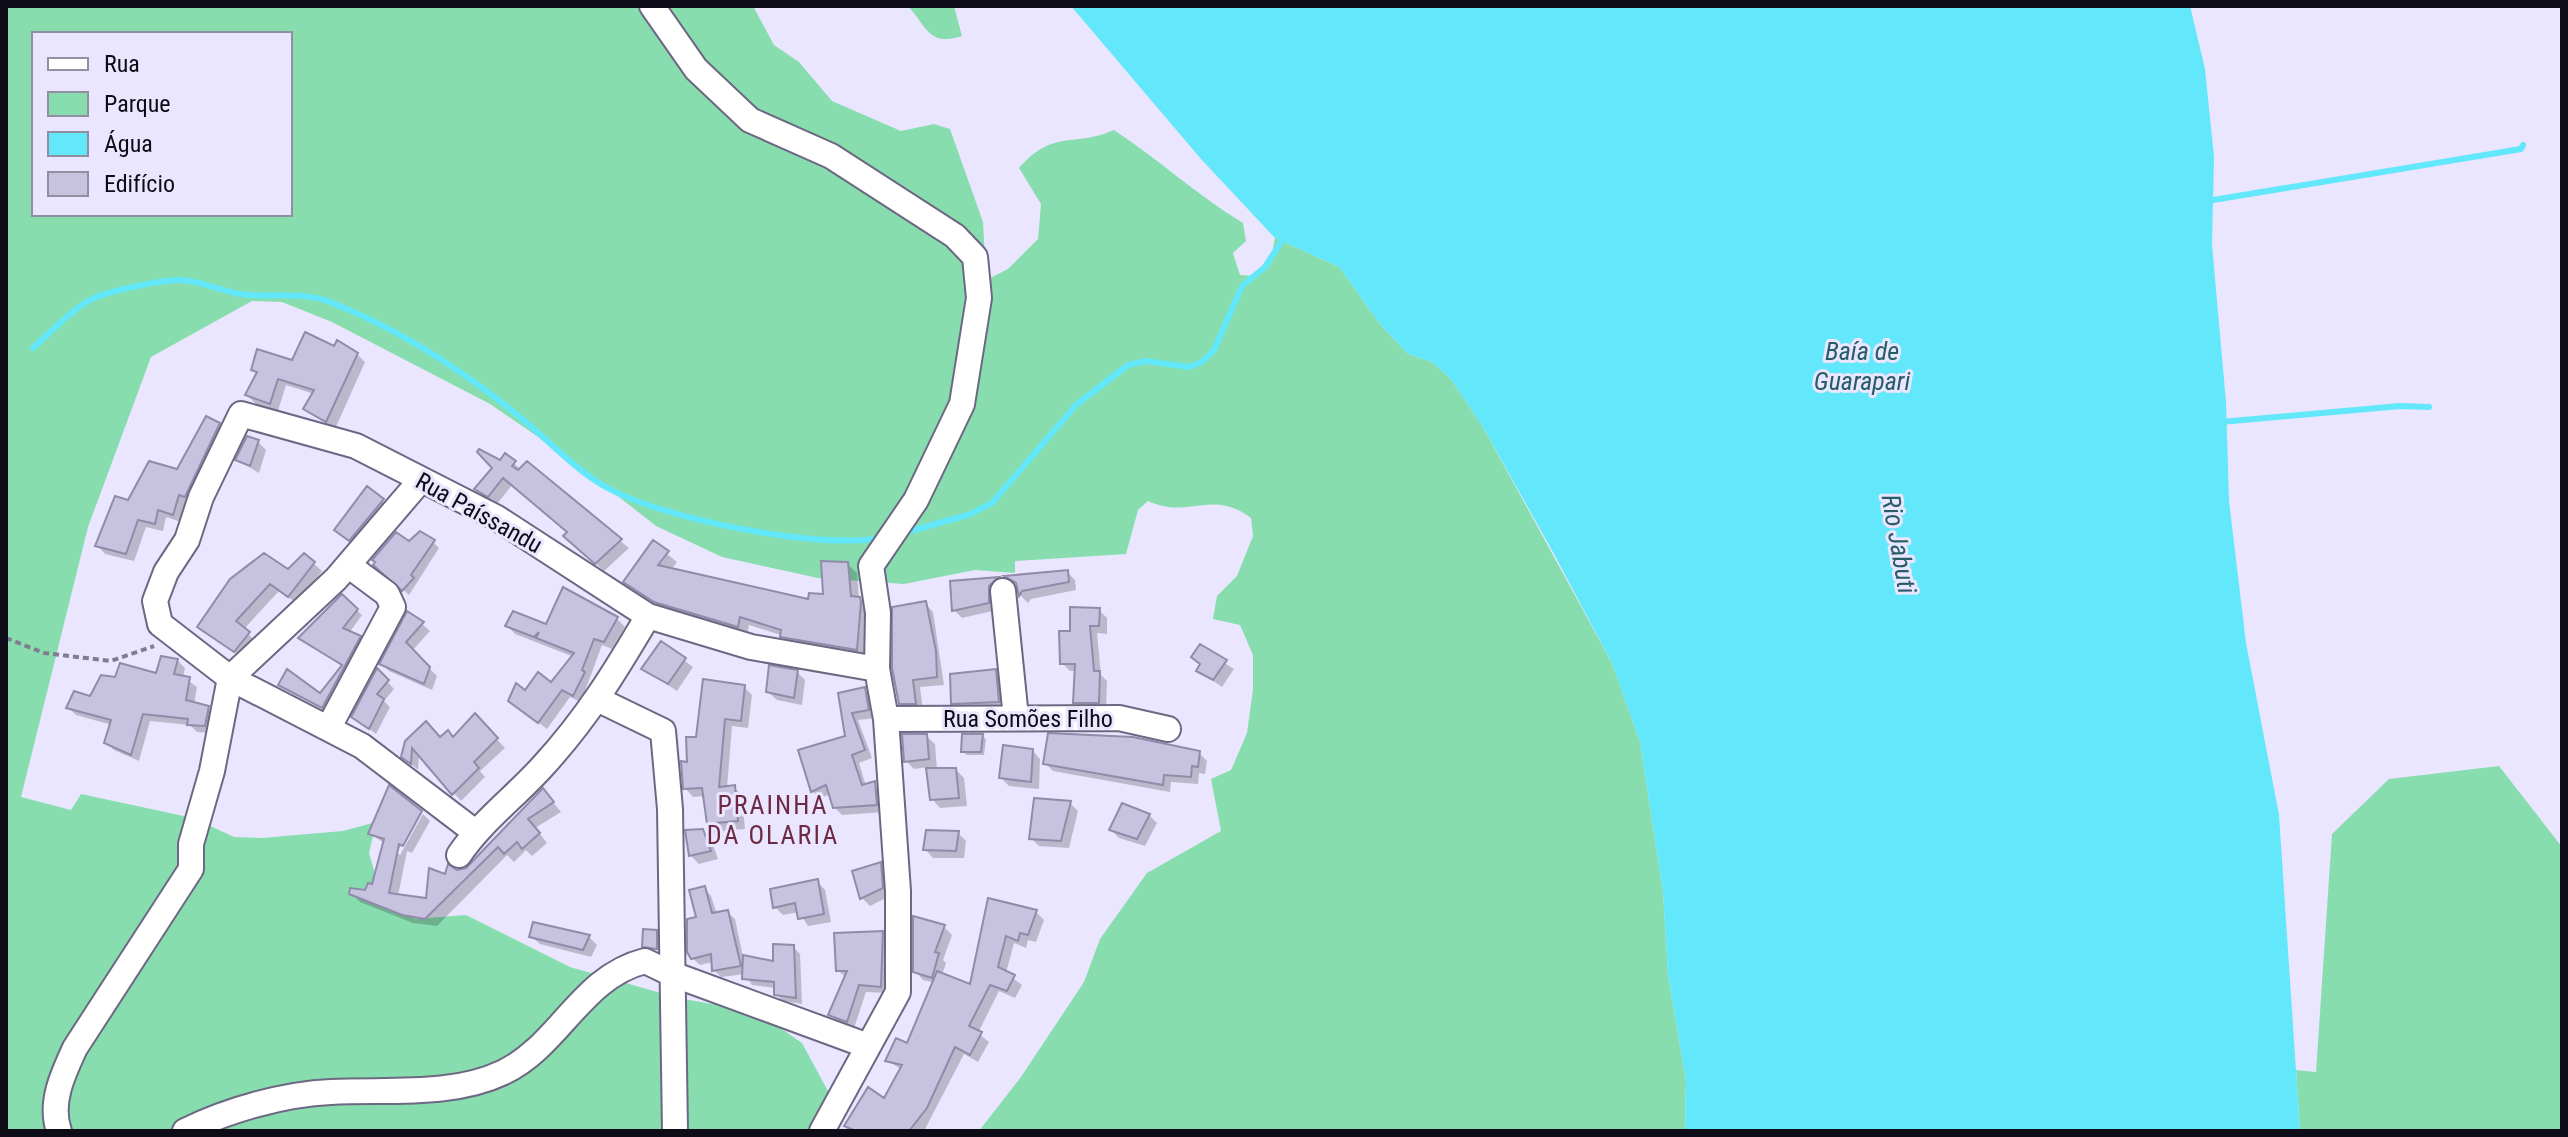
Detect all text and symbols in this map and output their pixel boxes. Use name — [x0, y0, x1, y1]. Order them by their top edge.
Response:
legend — [32, 32, 292, 216]
text: Rua — [104, 50, 140, 78]
text: Parque — [104, 90, 171, 118]
text: Água — [104, 130, 153, 158]
text: Edifício — [104, 170, 175, 198]
water label: Baía de Guarapari — [1814, 336, 1910, 396]
street label: Rua Paíssandu — [411, 467, 547, 559]
water label: Rio Jabuti — [1876, 492, 1922, 596]
street label: Rua Somões Filho — [943, 705, 1113, 733]
district label: PRAINHA DA OLARIA — [707, 790, 839, 850]

